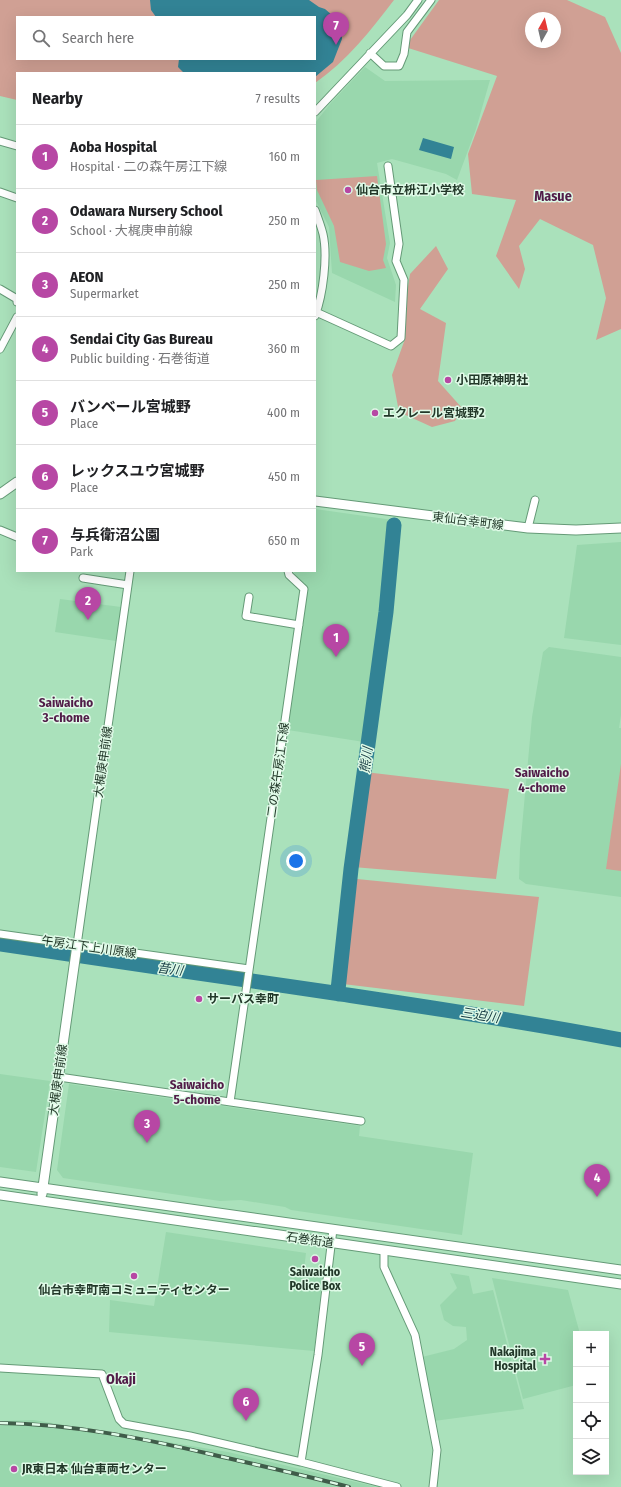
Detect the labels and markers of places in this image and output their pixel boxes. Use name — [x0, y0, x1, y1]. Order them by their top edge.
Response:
pin: 7 — [323, 12, 349, 45]
place label: 仙台市立枡江小学校 — [356, 183, 464, 197]
marker: 仙台市立枡江小学校 — [343, 185, 353, 195]
place label: 小田原神明社 — [456, 373, 528, 387]
marker: 小田原神明社 — [443, 375, 453, 385]
place label: エクレール宮城野2 — [383, 406, 485, 420]
marker: エクレール宮城野2 — [370, 408, 380, 418]
pin: 2 — [75, 587, 101, 620]
pin: 1 — [323, 624, 349, 657]
place label: サーパス幸町 — [207, 992, 279, 1006]
marker: サーパス幸町 — [194, 994, 204, 1004]
pin: 3 — [134, 1110, 160, 1143]
pin: 4 — [584, 1164, 610, 1197]
marker: Saiwaicho Police Box — [310, 1254, 320, 1264]
place label: Saiwaicho Police Box — [289, 1265, 341, 1293]
marker: 仙台市幸町南コミュニティセンター — [129, 1271, 139, 1281]
place label: 仙台市幸町南コミュニティセンター — [38, 1283, 230, 1297]
pin: 5 — [349, 1333, 375, 1366]
place label: Nakajima Hospital — [490, 1345, 537, 1373]
marker: Nakajima Hospital — [539, 1353, 551, 1365]
pin: 6 — [233, 1388, 259, 1421]
place label: JR東日本 仙台車両センター — [21, 1462, 167, 1476]
marker: JR東日本 仙台車両センター — [9, 1464, 19, 1474]

